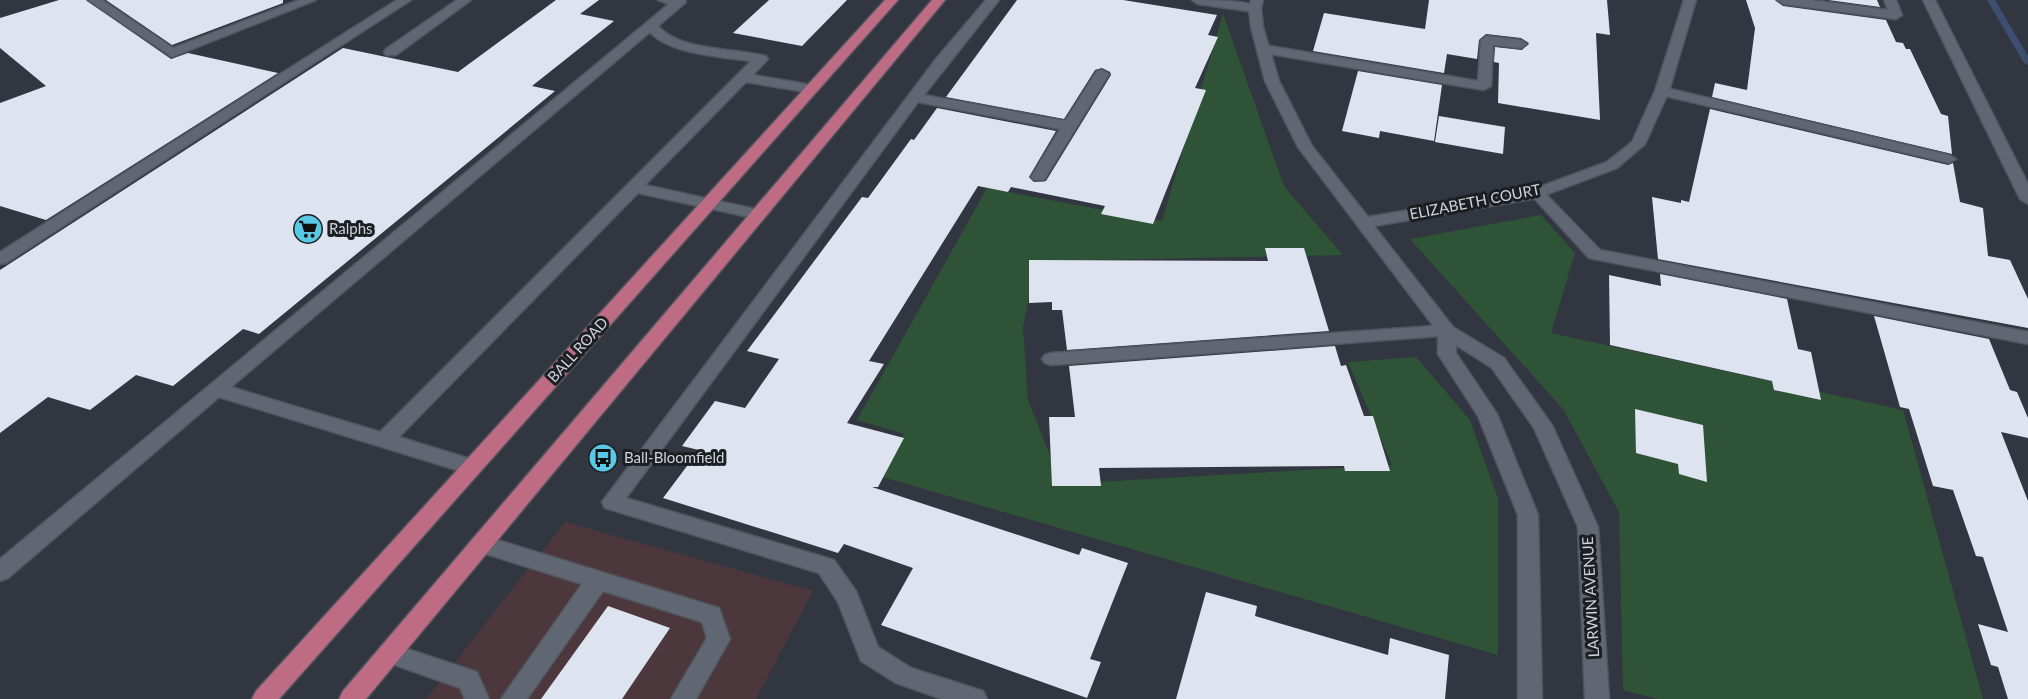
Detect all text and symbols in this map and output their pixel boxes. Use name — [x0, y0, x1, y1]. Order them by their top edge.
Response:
street label: ELIZABETH COURT — [1408, 179, 1542, 223]
supermarket icon: Ralphs — [292, 213, 324, 245]
place label: Ralphs — [329, 219, 373, 237]
street label: BALL ROAD — [543, 313, 611, 385]
bus stop icon: Ball-Bloomfield — [587, 442, 619, 474]
place label: Ball-Bloomfield — [624, 448, 724, 466]
street label: LARWIN AVENUE — [1578, 536, 1602, 658]

